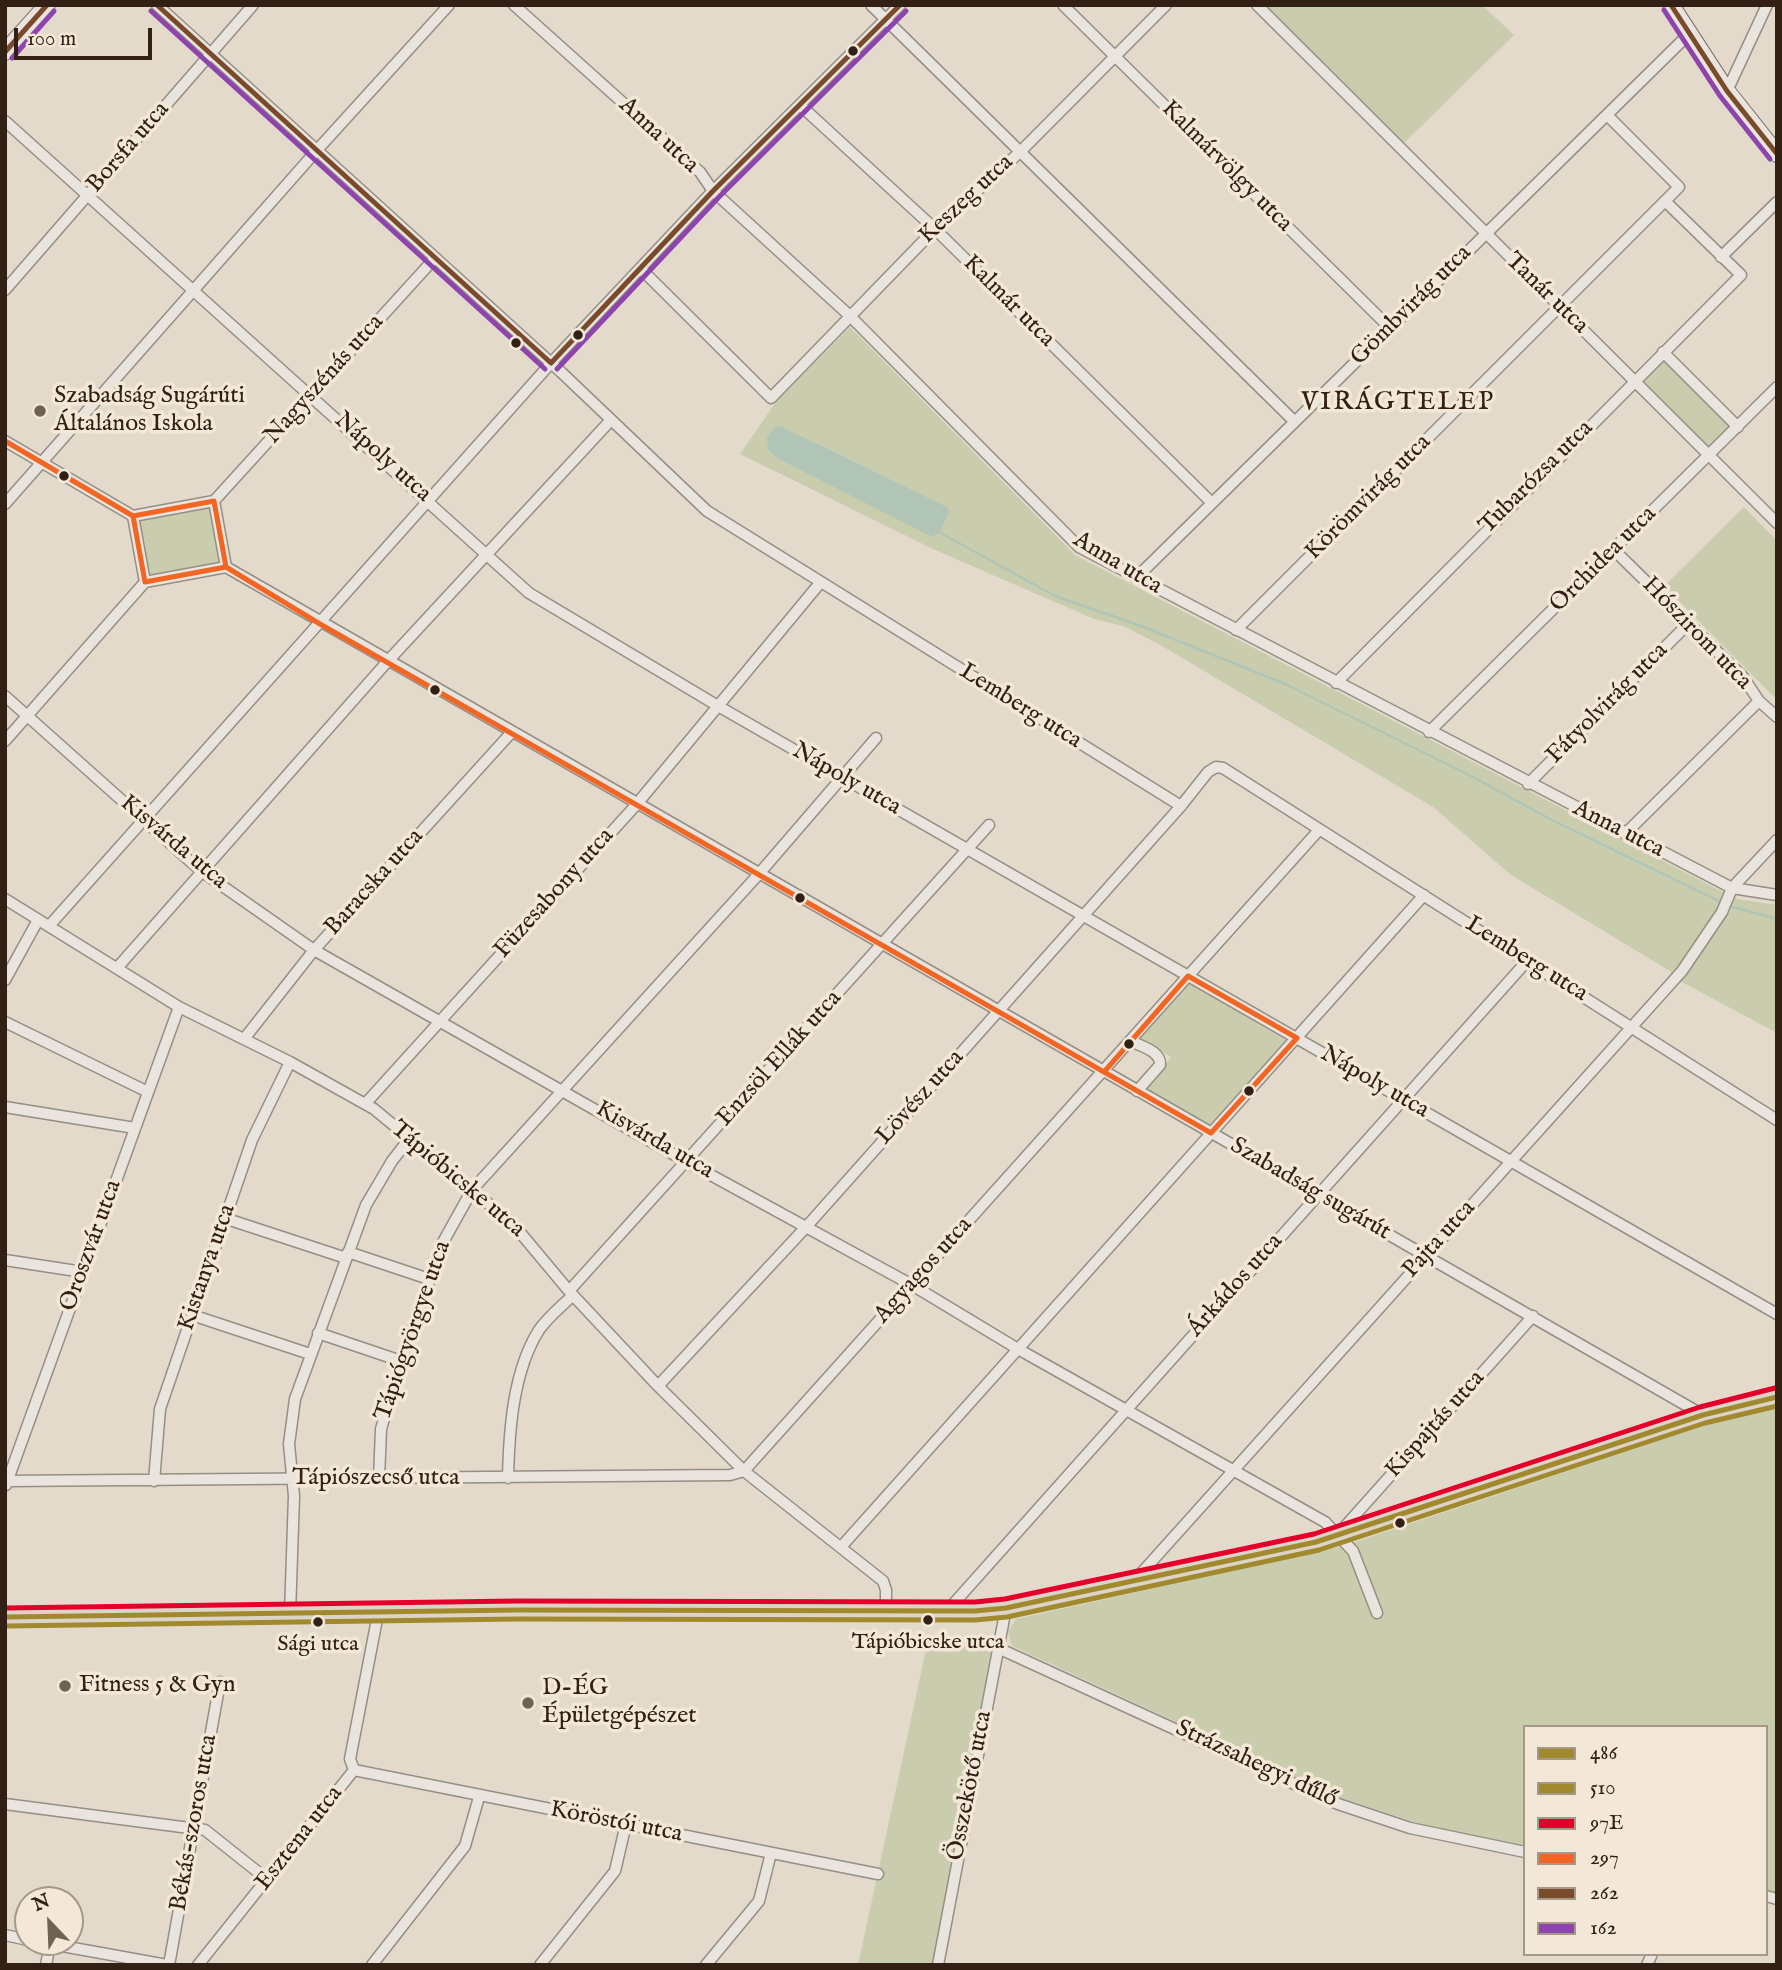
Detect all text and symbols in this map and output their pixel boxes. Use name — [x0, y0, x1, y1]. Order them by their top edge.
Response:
scale bar — [18, 14, 156, 58]
text: 100 m — [27, 26, 76, 53]
unlabelled marker — [846, 44, 860, 58]
street label: Anna utca — [612, 92, 704, 180]
street label: Kalmárvölgy utca — [1154, 95, 1298, 239]
street label: Borsfa utca — [82, 96, 176, 200]
street label: Keszeg utca — [914, 149, 1020, 251]
street label: Gömbvirág utca — [1346, 240, 1478, 372]
street label: Tanár utca — [1498, 247, 1594, 341]
street label: Kalmár utca — [956, 250, 1060, 354]
street label: Nagyszénás utca — [259, 309, 391, 451]
unlabelled marker — [571, 328, 585, 342]
unlabelled marker — [509, 336, 523, 350]
place label: Szabadság Sugárúti Általános Iskola — [54, 383, 245, 439]
district label: VIRÁGTELEP — [1302, 388, 1494, 420]
marker: Szabadság Sugárúti Általános Iskola — [32, 403, 48, 419]
street label: Nápoly utca — [327, 407, 437, 509]
street label: Tubarózsa utca — [1474, 415, 1600, 541]
street label: Körömvirág utca — [1300, 429, 1438, 567]
unlabelled marker — [57, 469, 71, 483]
street label: Orchidea utca — [1545, 501, 1663, 619]
street label: Anna utca — [1067, 526, 1167, 602]
street label: Hószirom utca — [1635, 571, 1757, 697]
street label: Fátyolvirág utca — [1541, 637, 1675, 771]
street label: Lemberg utca — [953, 658, 1087, 756]
unlabelled marker — [428, 683, 442, 697]
street label: Nápoly utca — [786, 737, 906, 823]
street label: Kisvárda utca — [113, 790, 233, 896]
street label: Anna utca — [1567, 795, 1669, 865]
street label: Füzesabony utca — [489, 823, 621, 965]
street label: Baracska utca — [319, 824, 431, 942]
unlabelled marker — [793, 891, 807, 905]
street label: Lemberg utca — [1459, 911, 1593, 1009]
street label: Enzsöl Ellák utca — [711, 985, 849, 1133]
unlabelled marker — [1122, 1037, 1136, 1051]
street label: Nápoly utca — [1314, 1040, 1434, 1126]
street label: Lövész utca — [871, 1045, 971, 1151]
unlabelled marker — [1242, 1084, 1256, 1098]
street label: Kisvárda utca — [590, 1096, 718, 1186]
street label: Tápióbicske utca — [384, 1115, 530, 1245]
street label: Szabadság sugárút — [1225, 1132, 1395, 1248]
street label: Oroszvár utca — [55, 1176, 129, 1316]
street label: Pajta utca — [1398, 1195, 1482, 1285]
street label: Kistanya utca — [173, 1201, 243, 1335]
street label: Agyagos utca — [869, 1212, 979, 1330]
street label: Árkádos utca — [1182, 1228, 1290, 1344]
street label: Tápiógyörgye utca — [370, 1237, 458, 1425]
street label: Kispajtás utca — [1380, 1365, 1492, 1485]
street label: Tápiószecső utca — [292, 1465, 460, 1493]
unlabelled marker — [1393, 1516, 1407, 1530]
marker: Tápióbicske utca — [921, 1613, 935, 1627]
marker: Sági utca — [311, 1615, 325, 1629]
place label: Tápióbicske utca — [852, 1630, 1004, 1656]
place label: Sági utca — [277, 1632, 359, 1658]
place label: Fitness 5 & Gyn — [79, 1672, 236, 1700]
place label: D-ÉG Épületgépészet — [542, 1675, 697, 1731]
marker: Fitness 5 & Gyn — [57, 1678, 73, 1694]
marker: D-ÉG Épületgépészet — [520, 1695, 536, 1711]
street label: Összekötő utca — [942, 1709, 1000, 1863]
street label: Strázsahegyi dűlő — [1171, 1715, 1341, 1815]
legend — [1523, 1725, 1768, 1956]
street label: Békás-szoros utca — [165, 1732, 225, 1914]
text: 486 — [1590, 1740, 1617, 1767]
text: 510 — [1590, 1775, 1616, 1802]
street label: Esztena utca — [250, 1781, 350, 1897]
street label: Köröstói utca — [547, 1796, 685, 1850]
text: 97E — [1590, 1810, 1624, 1837]
text: 297 — [1590, 1845, 1619, 1872]
text: 262 — [1590, 1880, 1619, 1907]
north arrow — [14, 1886, 84, 1956]
text: N — [29, 1889, 54, 1918]
text: 162 — [1590, 1915, 1617, 1942]

